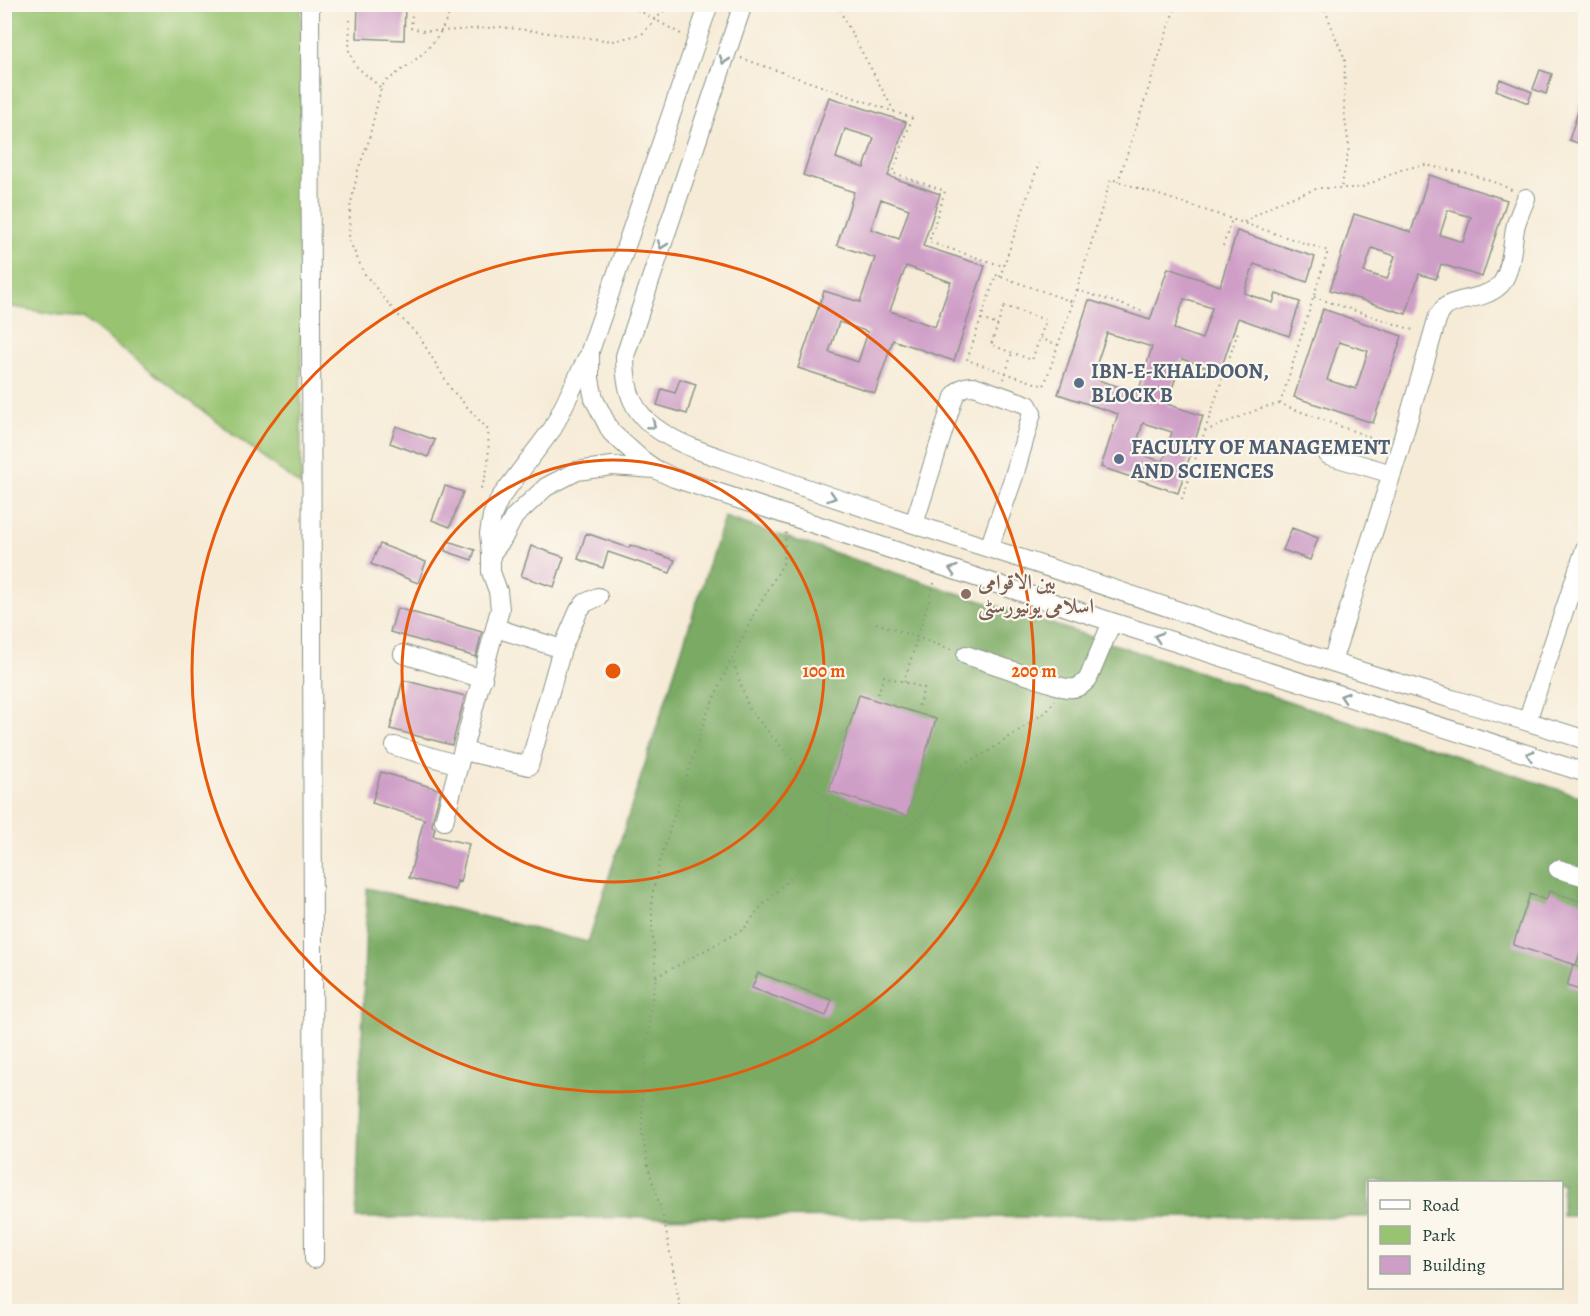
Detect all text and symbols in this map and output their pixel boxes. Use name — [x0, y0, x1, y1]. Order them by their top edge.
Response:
one-way arrow — [719, 54, 732, 65]
one-way arrow — [657, 239, 670, 250]
place label: IBN-E-KHALDOON, BLOCK B — [1091, 357, 1269, 409]
marker: IBN-E-KHALDOON, BLOCK B — [1072, 376, 1086, 390]
one-way arrow — [645, 417, 656, 428]
place label: FACULTY OF MANAGEMENT AND SCIENCES — [1130, 433, 1390, 485]
marker: FACULTY OF MANAGEMENT AND SCIENCES — [1112, 452, 1126, 466]
one-way arrow — [826, 490, 837, 503]
one-way arrow — [948, 565, 959, 577]
place label: بین الاقوامی اسلامی یونیورسٹی — [977, 568, 1094, 621]
marker: بین الاقوامی اسلامی یونیورسٹی — [959, 587, 973, 601]
one-way arrow — [1153, 631, 1164, 644]
text: 100 m — [803, 659, 845, 683]
text: 200 m — [1011, 659, 1057, 683]
centre of rings — [603, 661, 623, 681]
one-way arrow — [1339, 692, 1350, 704]
one-way arrow — [1525, 750, 1536, 762]
legend — [1368, 1181, 1563, 1289]
text: Road — [1422, 1193, 1460, 1217]
text: Park — [1422, 1223, 1456, 1247]
text: Building — [1422, 1253, 1486, 1277]

